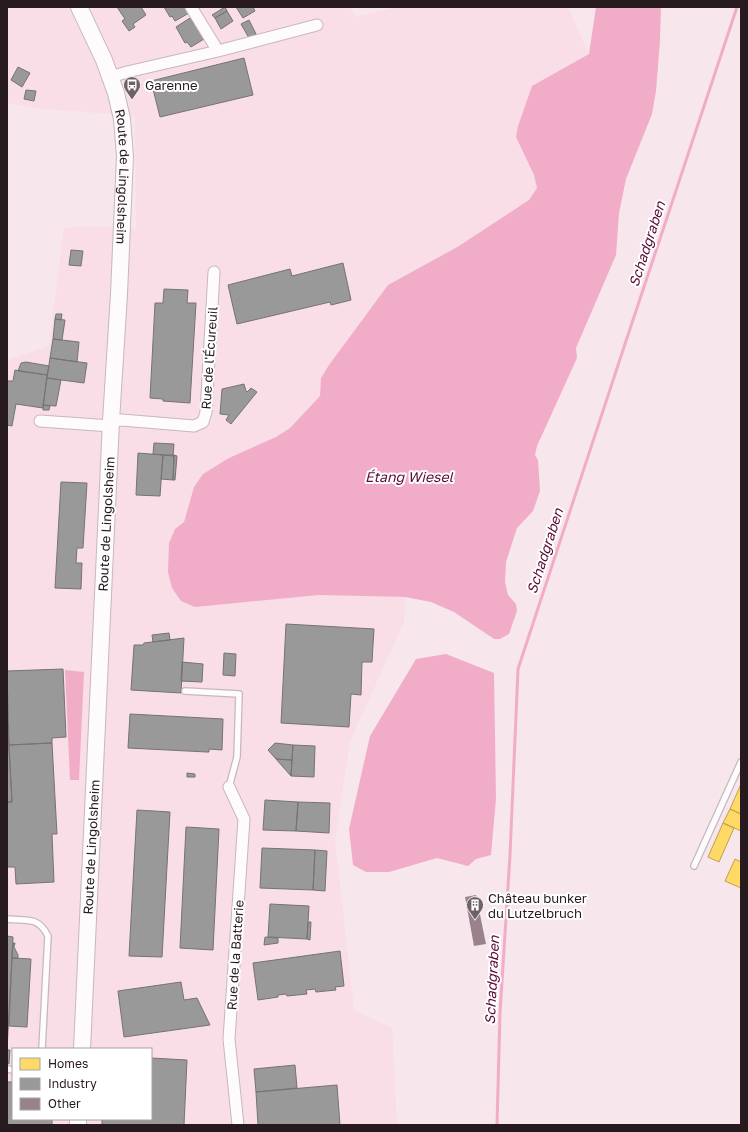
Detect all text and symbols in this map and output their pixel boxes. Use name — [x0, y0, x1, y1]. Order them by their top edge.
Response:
bus stop icon: Garenne — [122, 75, 142, 100]
place label: Garenne — [145, 77, 198, 93]
street label: Route de Lingolsheim — [112, 107, 133, 245]
water label: Schadgraben — [625, 198, 669, 289]
street label: Rue de l'Écureuil — [197, 306, 221, 410]
street label: Route de Lingolsheim — [94, 456, 118, 592]
water label: Étang Wiesel — [365, 468, 454, 485]
water label: Schadgraben — [523, 505, 567, 596]
street label: Route de Lingolsheim — [79, 779, 103, 915]
place label: Château bunker du Lutzelbruch — [488, 890, 587, 921]
building icon: Château bunker du Lutzelbruch — [465, 895, 485, 920]
street label: Rue de la Batterie — [223, 899, 247, 1011]
water label: Schadgraben — [481, 934, 502, 1025]
legend — [12, 1048, 152, 1120]
text: Homes — [48, 1056, 88, 1071]
text: Industry — [48, 1076, 97, 1091]
text: Other — [48, 1096, 81, 1111]

